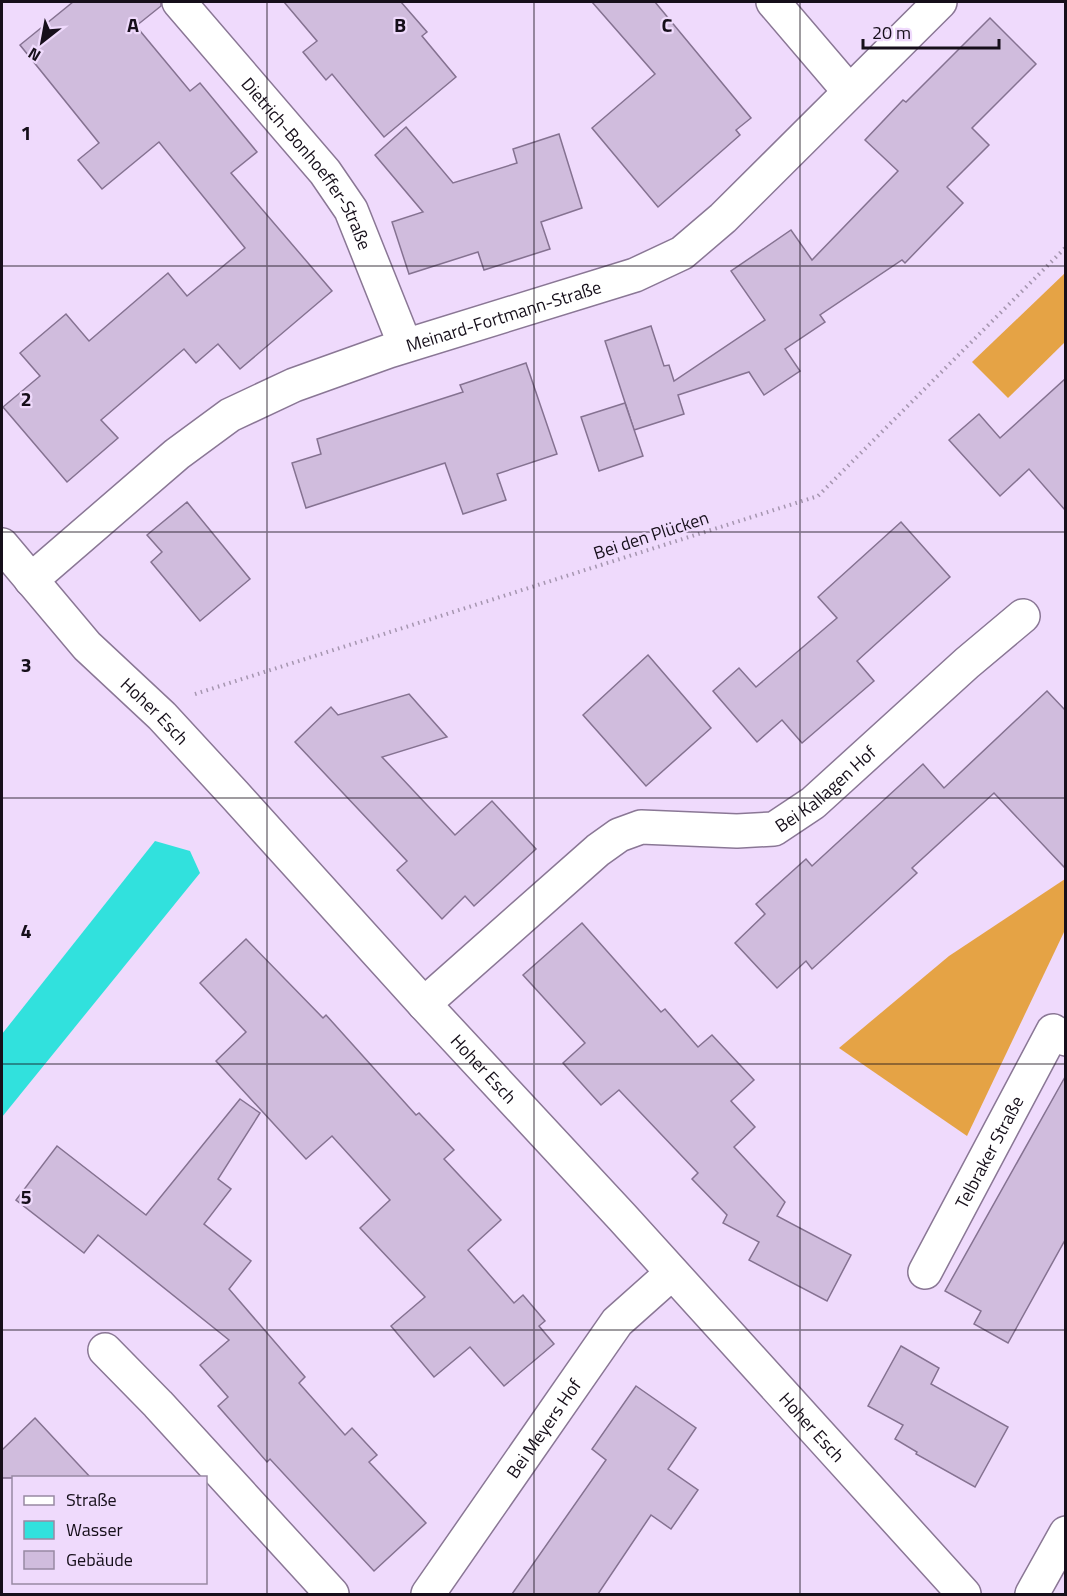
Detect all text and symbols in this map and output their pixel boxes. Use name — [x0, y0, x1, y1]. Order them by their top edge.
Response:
text: A — [127, 9, 139, 40]
text: B — [394, 9, 406, 40]
text: C — [662, 9, 673, 40]
north arrow — [12, 12, 72, 72]
scale bar — [863, 12, 1000, 50]
text: 20 m — [872, 19, 911, 46]
text: N — [23, 42, 45, 68]
street label: Dietrich-Bonhoeffer-Straße — [235, 71, 379, 254]
text: 1 — [20, 117, 32, 148]
street label: Meinard-Fortmann-Straße — [403, 273, 604, 358]
text: 2 — [20, 383, 32, 414]
street label: Bei den Plücken — [590, 504, 712, 566]
text: 3 — [20, 649, 32, 680]
street label: Hoher Esch — [115, 671, 195, 751]
street label: Bei Kallagen Hof — [769, 739, 882, 838]
text: 4 — [20, 915, 32, 946]
street label: Hoher Esch — [445, 1028, 523, 1109]
street label: Telbraker Straße — [948, 1091, 1030, 1213]
text: 5 — [20, 1181, 32, 1212]
street label: Bei Meyers Hof — [499, 1373, 587, 1483]
street label: Hoher Esch — [773, 1386, 851, 1468]
legend — [12, 1476, 207, 1584]
text: Straße — [66, 1486, 117, 1513]
text: Wasser — [66, 1516, 123, 1543]
text: Gebäude — [66, 1546, 133, 1573]

